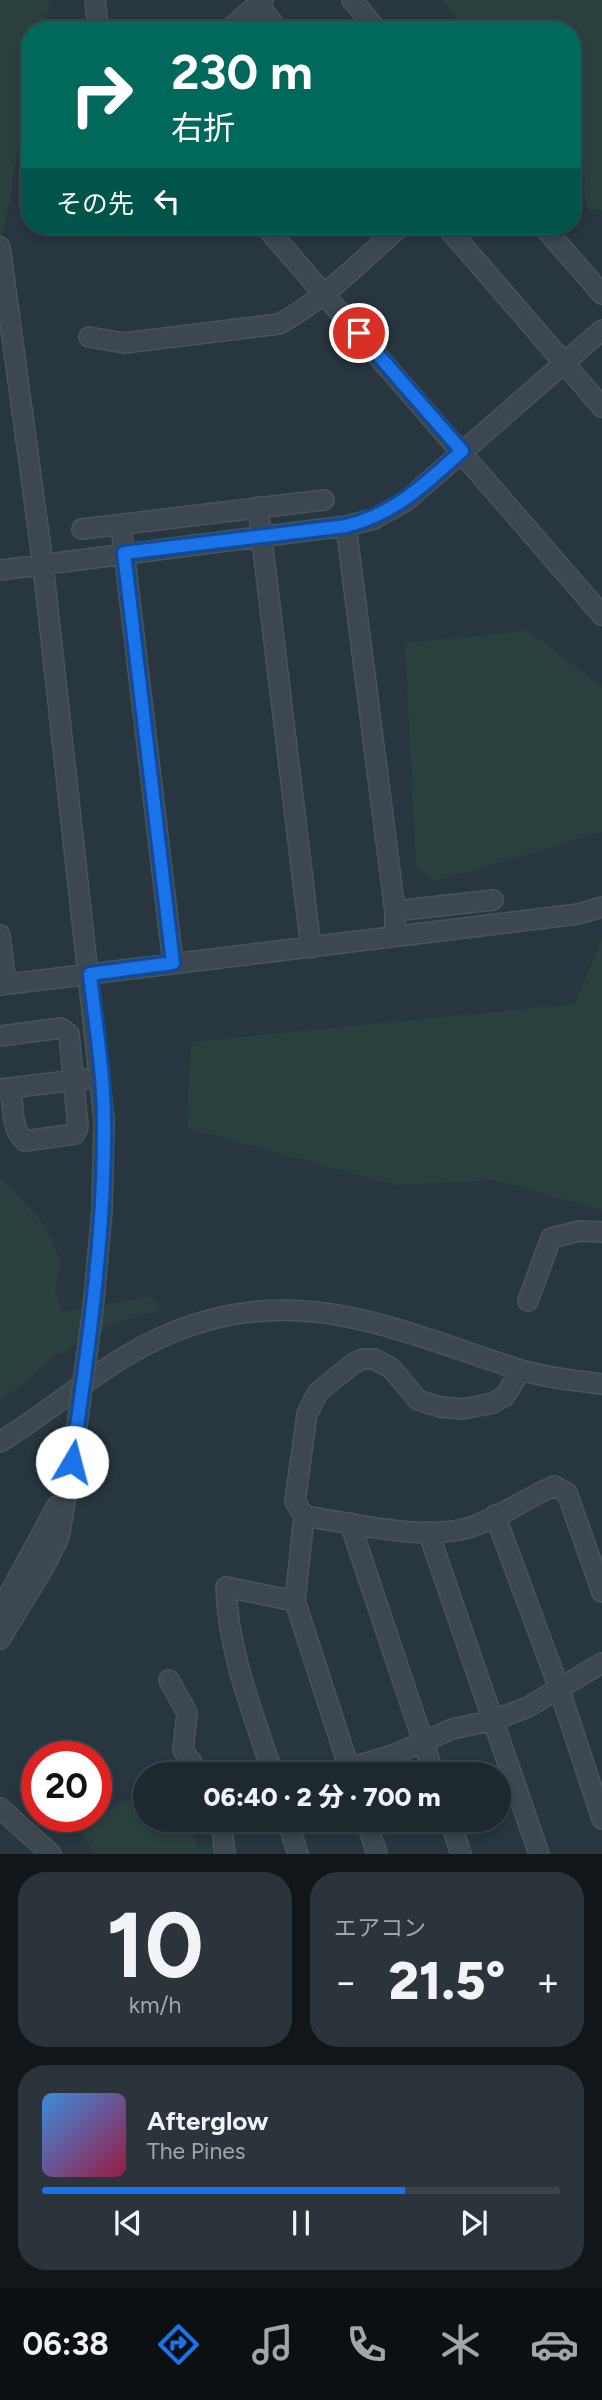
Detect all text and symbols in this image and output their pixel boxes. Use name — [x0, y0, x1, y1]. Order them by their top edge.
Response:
text: 230 m — [171, 42, 313, 101]
icon: right — [56, 49, 147, 140]
text: 右折 — [171, 109, 235, 147]
icon: left — [148, 182, 186, 220]
text: その先 — [56, 188, 134, 220]
pin — [329, 303, 389, 363]
icon: arrive — [340, 314, 378, 352]
position arrow — [35, 1425, 109, 1499]
speed limit sign: 20 — [21, 1741, 112, 1832]
text: 06:40 · 2 分 · 700 m — [203, 1781, 441, 1813]
text: 10 — [106, 1891, 204, 2000]
text: エアコン — [334, 1914, 426, 1942]
text: 21.5° — [389, 1950, 505, 2012]
text: − — [334, 1959, 358, 2005]
text: + — [536, 1959, 560, 2005]
text: km/h — [129, 1991, 181, 2019]
text: Afterglow — [147, 2105, 269, 2137]
text: The Pines — [147, 2137, 246, 2165]
icon: previous — [109, 2204, 147, 2242]
icon: pause — [282, 2204, 320, 2242]
icon: next — [455, 2204, 493, 2242]
icon: directions — [154, 2320, 203, 2369]
icon: music — [248, 2320, 297, 2369]
icon: phone — [342, 2320, 391, 2369]
icon: climate — [436, 2320, 485, 2369]
icon: car — [530, 2320, 579, 2369]
text: 06:38 — [23, 2325, 109, 2363]

